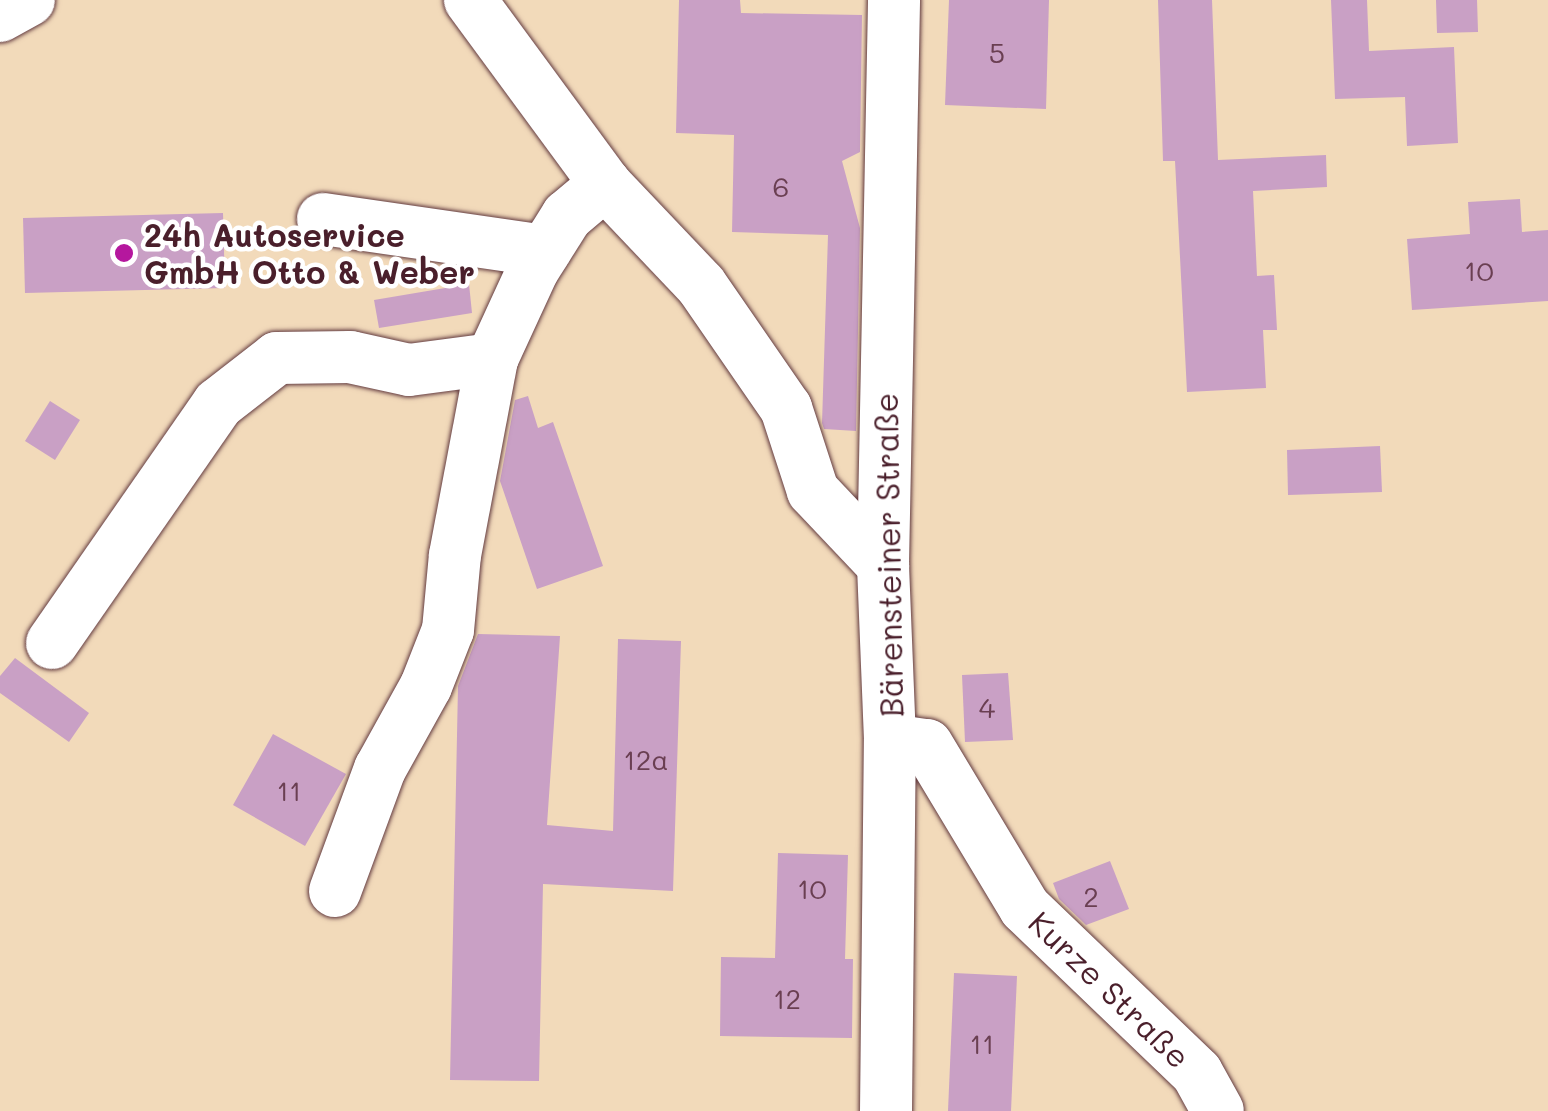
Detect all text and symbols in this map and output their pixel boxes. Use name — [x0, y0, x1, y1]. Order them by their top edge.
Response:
house number: 5 — [989, 35, 1005, 69]
house number: 6 — [773, 169, 789, 203]
place label: 24h Autoservice GmbH Otto & Weber — [144, 216, 475, 291]
marker: 24h Autoservice GmbH Otto & Weber — [113, 242, 135, 264]
house number: 10 — [1464, 253, 1494, 287]
street label: Bärensteiner Straße — [866, 392, 910, 718]
house number: 4 — [979, 690, 995, 724]
house number: 12a — [623, 742, 669, 776]
house number: 11 — [276, 773, 302, 807]
house number: 10 — [797, 871, 827, 905]
house number: 2 — [1083, 879, 1099, 913]
street label: Kurze Straße — [1021, 903, 1199, 1075]
house number: 12 — [773, 981, 801, 1015]
house number: 11 — [969, 1026, 995, 1060]

